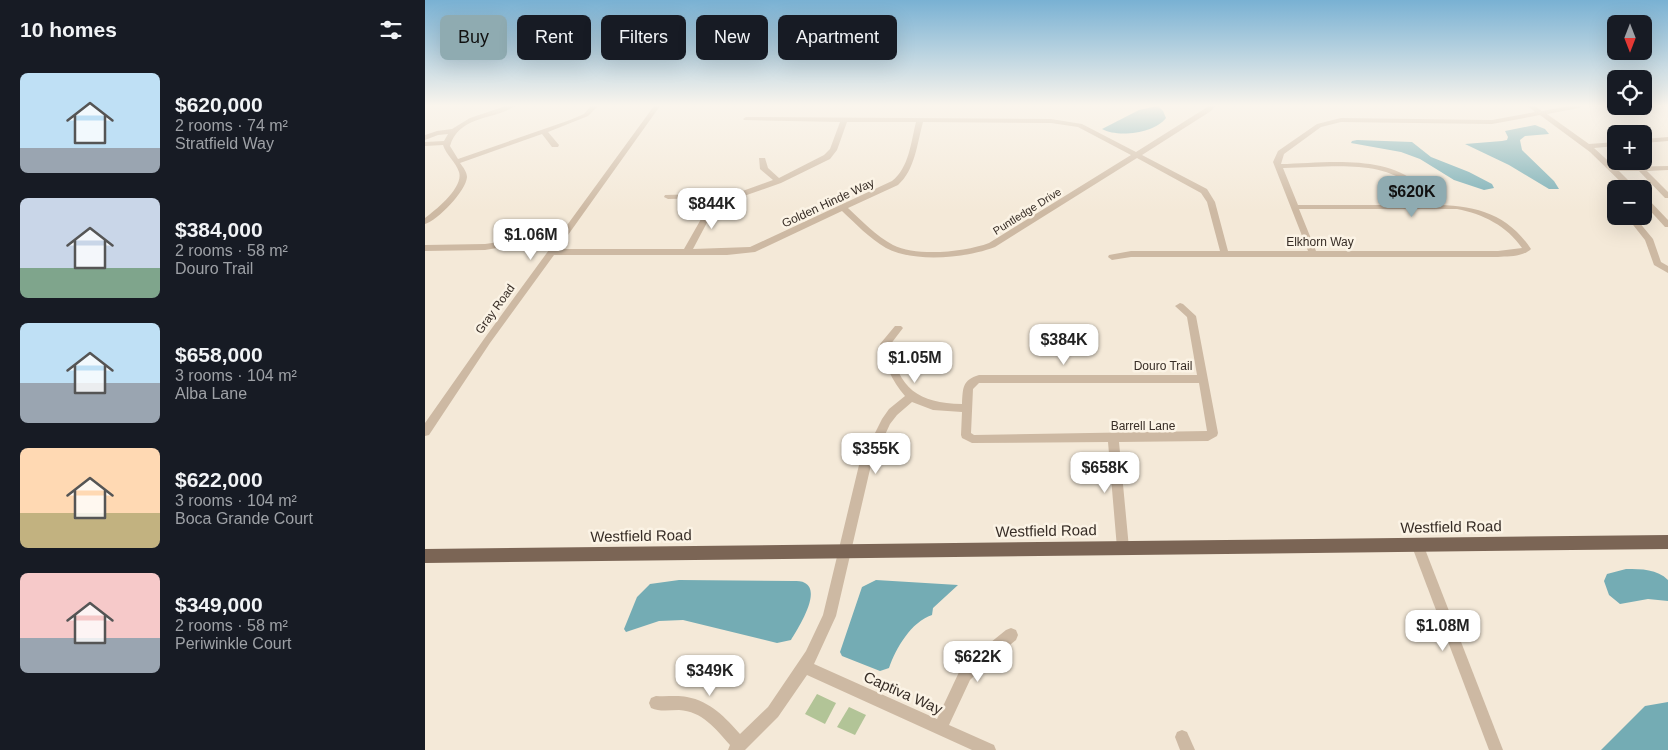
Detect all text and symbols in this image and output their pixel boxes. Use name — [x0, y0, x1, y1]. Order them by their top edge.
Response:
chip: Buy — [440, 15, 507, 60]
chip: Rent — [517, 15, 591, 60]
chip: Filters — [601, 15, 686, 60]
chip: New — [696, 15, 768, 60]
chip: Apartment — [778, 15, 897, 60]
north arrow — [1607, 15, 1653, 60]
map controls — [1607, 15, 1652, 225]
icon: filters — [377, 16, 405, 44]
text: 10 homes — [20, 18, 117, 41]
button: locate — [1607, 70, 1652, 115]
icon: home — [60, 93, 120, 153]
text: $620,000 — [175, 93, 263, 116]
text: 2 rooms · 74 m² — [175, 117, 288, 134]
button: + — [1607, 125, 1652, 170]
text: Stratfield Way — [175, 135, 274, 152]
street label: Golden Hinde Way — [780, 175, 876, 231]
pin: $620K — [1377, 176, 1447, 218]
button: − — [1607, 180, 1652, 225]
text: $620K — [1388, 183, 1436, 200]
street label: Puntledge Drive — [991, 185, 1063, 237]
pin: $844K — [677, 188, 747, 230]
text: $844K — [688, 195, 736, 212]
icon: home — [60, 218, 120, 278]
text: $384,000 — [175, 218, 263, 241]
pin: $1.06M — [490, 218, 572, 261]
text: $1.06M — [504, 226, 558, 243]
street label: Elkhorn Way — [1286, 235, 1354, 249]
text: 2 rooms · 58 m² — [175, 242, 288, 259]
text: Douro Trail — [175, 260, 253, 277]
street label: Gray Road — [472, 281, 518, 337]
pin: $384K — [1029, 324, 1099, 366]
text: $384K — [1040, 331, 1088, 348]
pin: $1.05M — [874, 342, 956, 384]
icon: home — [60, 343, 120, 403]
text: $658,000 — [175, 343, 263, 366]
text: $1.05M — [888, 349, 942, 366]
street label: Douro Trail — [1134, 359, 1192, 373]
text: 3 rooms · 104 m² — [175, 367, 297, 384]
text: Alba Lane — [175, 385, 247, 402]
street label: Barrell Lane — [1111, 419, 1176, 433]
pin: $355K — [841, 432, 911, 475]
text: $355K — [852, 440, 900, 457]
pin: $658K — [1070, 452, 1140, 494]
text: $658K — [1081, 459, 1129, 476]
icon: home — [60, 468, 120, 528]
text: $622,000 — [175, 468, 263, 491]
text: 3 rooms · 104 m² — [175, 492, 297, 509]
text: Boca Grande Court — [175, 510, 313, 527]
street label: Westfield Road — [1400, 517, 1502, 536]
street label: Westfield Road — [995, 521, 1097, 540]
street label: Westfield Road — [590, 526, 692, 545]
icon: home — [60, 593, 120, 653]
text: $349,000 — [175, 593, 263, 616]
pin: $1.08M — [1402, 610, 1484, 652]
text: 2 rooms · 58 m² — [175, 617, 288, 634]
text: $1.08M — [1416, 617, 1470, 634]
text: Periwinkle Court — [175, 635, 291, 652]
pin: $622K — [943, 640, 1013, 683]
text: $622K — [954, 648, 1002, 665]
pin: $349K — [675, 654, 745, 697]
text: $349K — [686, 662, 734, 679]
street label: Captiva Way — [861, 668, 946, 718]

